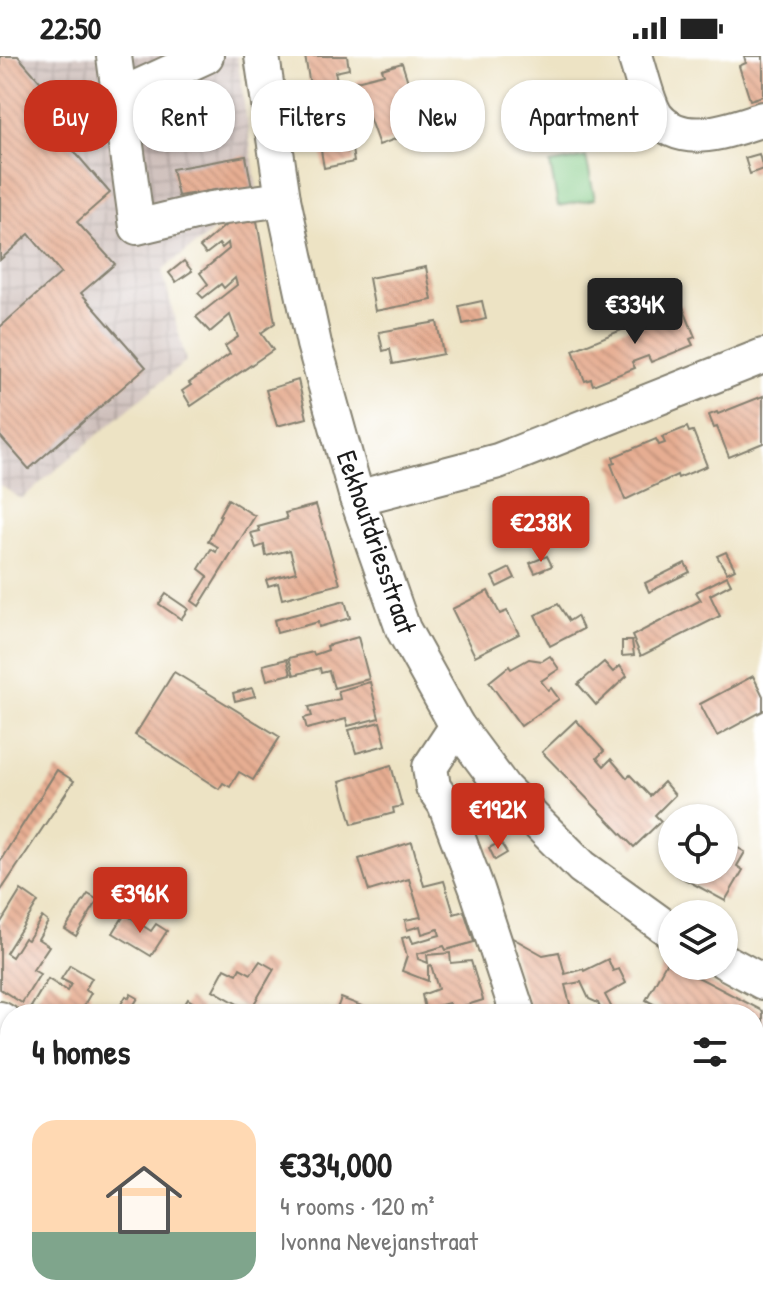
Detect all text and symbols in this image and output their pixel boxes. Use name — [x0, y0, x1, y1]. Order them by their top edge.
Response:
text: 22:50 — [40, 8, 101, 48]
chip: Buy — [24, 80, 117, 152]
chip: Rent — [133, 80, 235, 152]
chip: Filters — [251, 80, 374, 152]
chip: New — [390, 80, 485, 152]
chip: Apartment — [501, 80, 667, 152]
pin: €334K — [579, 278, 691, 346]
text: €334K — [605, 286, 665, 321]
street label: Eekhoutdriesstraat — [328, 445, 426, 639]
pin: €238K — [485, 496, 597, 564]
text: €238K — [510, 504, 572, 539]
pin: €192K — [442, 783, 554, 851]
text: €192K — [469, 791, 527, 826]
map controls — [658, 804, 738, 980]
button: locate — [658, 804, 738, 884]
pin: €396K — [84, 867, 196, 935]
text: €396K — [111, 875, 169, 910]
button: layers — [658, 900, 738, 980]
text: 4 homes — [32, 1029, 130, 1075]
icon: filters — [688, 1030, 732, 1074]
text: €334,000 — [280, 1142, 392, 1188]
icon: home — [96, 1152, 192, 1248]
text: 4 rooms · 120 m² — [280, 1188, 434, 1223]
text: Ivonna Nevejanstraat — [280, 1223, 478, 1258]

